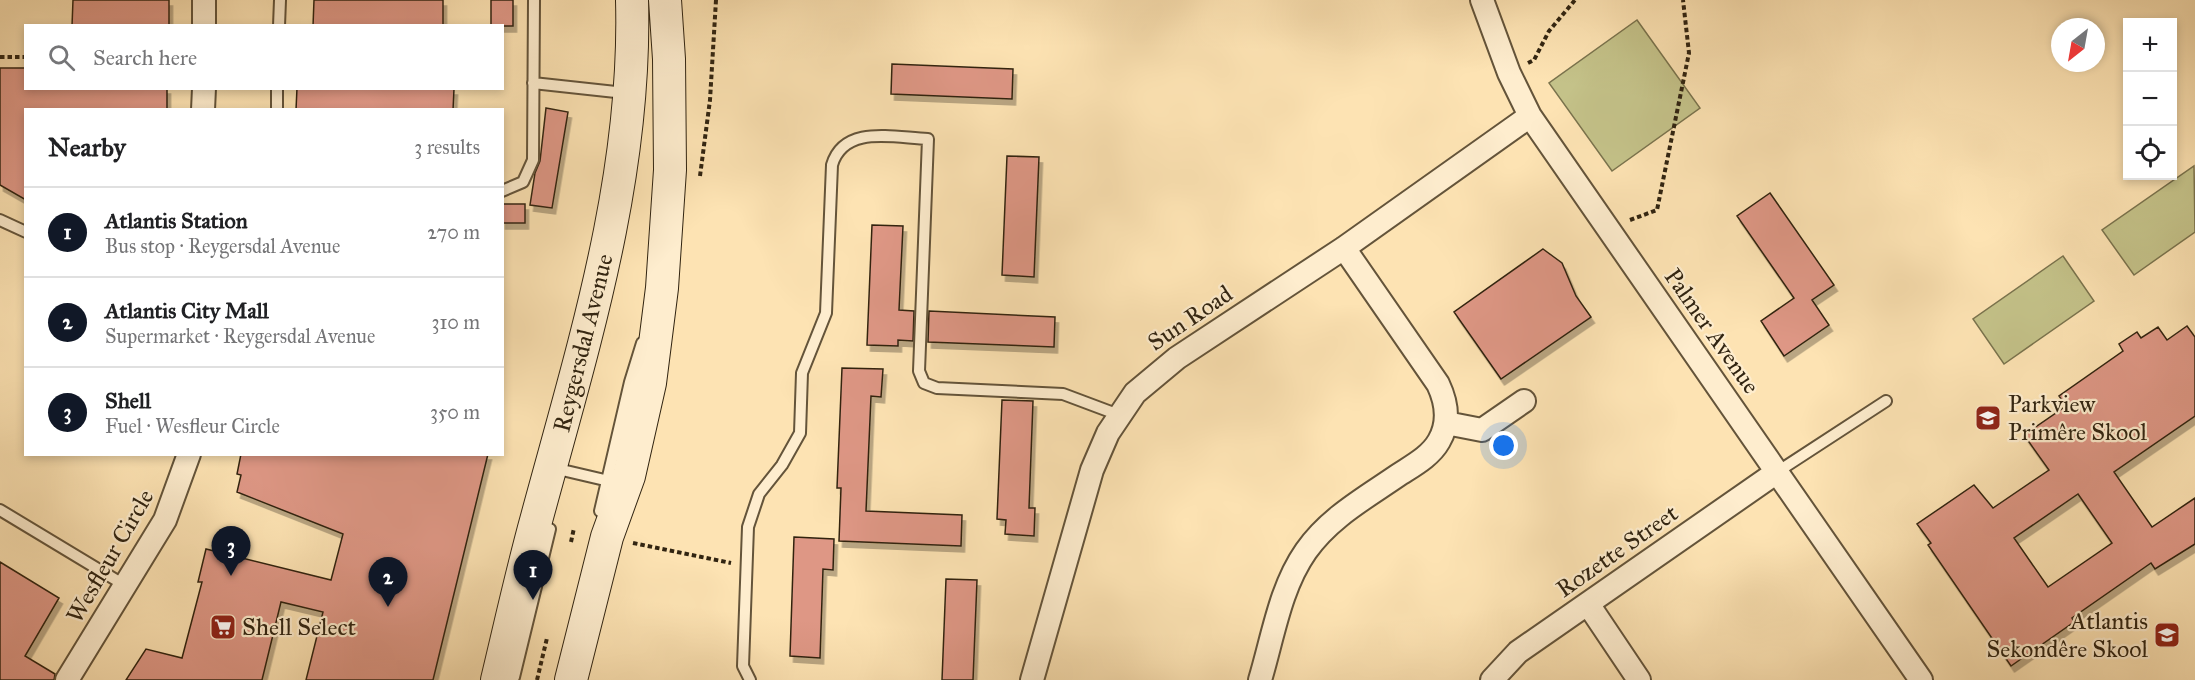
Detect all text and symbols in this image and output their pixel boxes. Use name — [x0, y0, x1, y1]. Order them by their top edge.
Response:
north arrow — [2051, 18, 2105, 72]
map controls — [2123, 18, 2177, 180]
button: + — [2123, 18, 2177, 72]
search box — [24, 24, 504, 90]
icon: search — [45, 41, 78, 74]
text: Search here — [93, 44, 197, 71]
button: − — [2123, 72, 2177, 126]
button: locate — [2123, 126, 2177, 180]
text: Nearby — [48, 131, 126, 163]
text: 3 results — [414, 135, 480, 159]
text: Atlantis Station — [105, 207, 248, 234]
text: 1 — [64, 220, 71, 244]
text: 270 m — [427, 220, 480, 244]
text: Bus stop · Reygersdal Avenue — [105, 234, 340, 258]
street label: Reygersdal Avenue — [546, 251, 620, 435]
street label: Palmer Avenue — [1658, 262, 1766, 400]
street label: Sun Road — [1142, 279, 1238, 357]
text: Atlantis City Mall — [105, 297, 269, 324]
text: 2 — [63, 310, 72, 334]
text: 310 m — [431, 310, 480, 334]
text: Supermarket · Reygersdal Avenue — [105, 324, 375, 348]
text: Shell — [105, 387, 151, 414]
place label: Parkview Primêre Skool — [2008, 389, 2147, 447]
text: 3 — [64, 400, 72, 424]
text: 350 m — [430, 400, 480, 424]
school or university icon: Parkview Primêre Skool — [1973, 403, 2003, 433]
text: Fuel · Wesfleur Circle — [105, 414, 280, 438]
your location — [1489, 431, 1518, 460]
street label: Wesfleur Circle — [60, 484, 160, 628]
street label: Rozette Street — [1550, 498, 1684, 604]
pin: 3 — [212, 526, 250, 576]
pin: 1 — [514, 550, 552, 600]
pin: 2 — [368, 558, 408, 607]
place label: Atlantis Sekondêre Skool — [1986, 606, 2149, 664]
supermarket icon: Shell Select — [208, 612, 238, 642]
place label: Shell Select — [242, 612, 357, 642]
school or university icon: Atlantis Sekondêre Skool — [2152, 620, 2182, 650]

